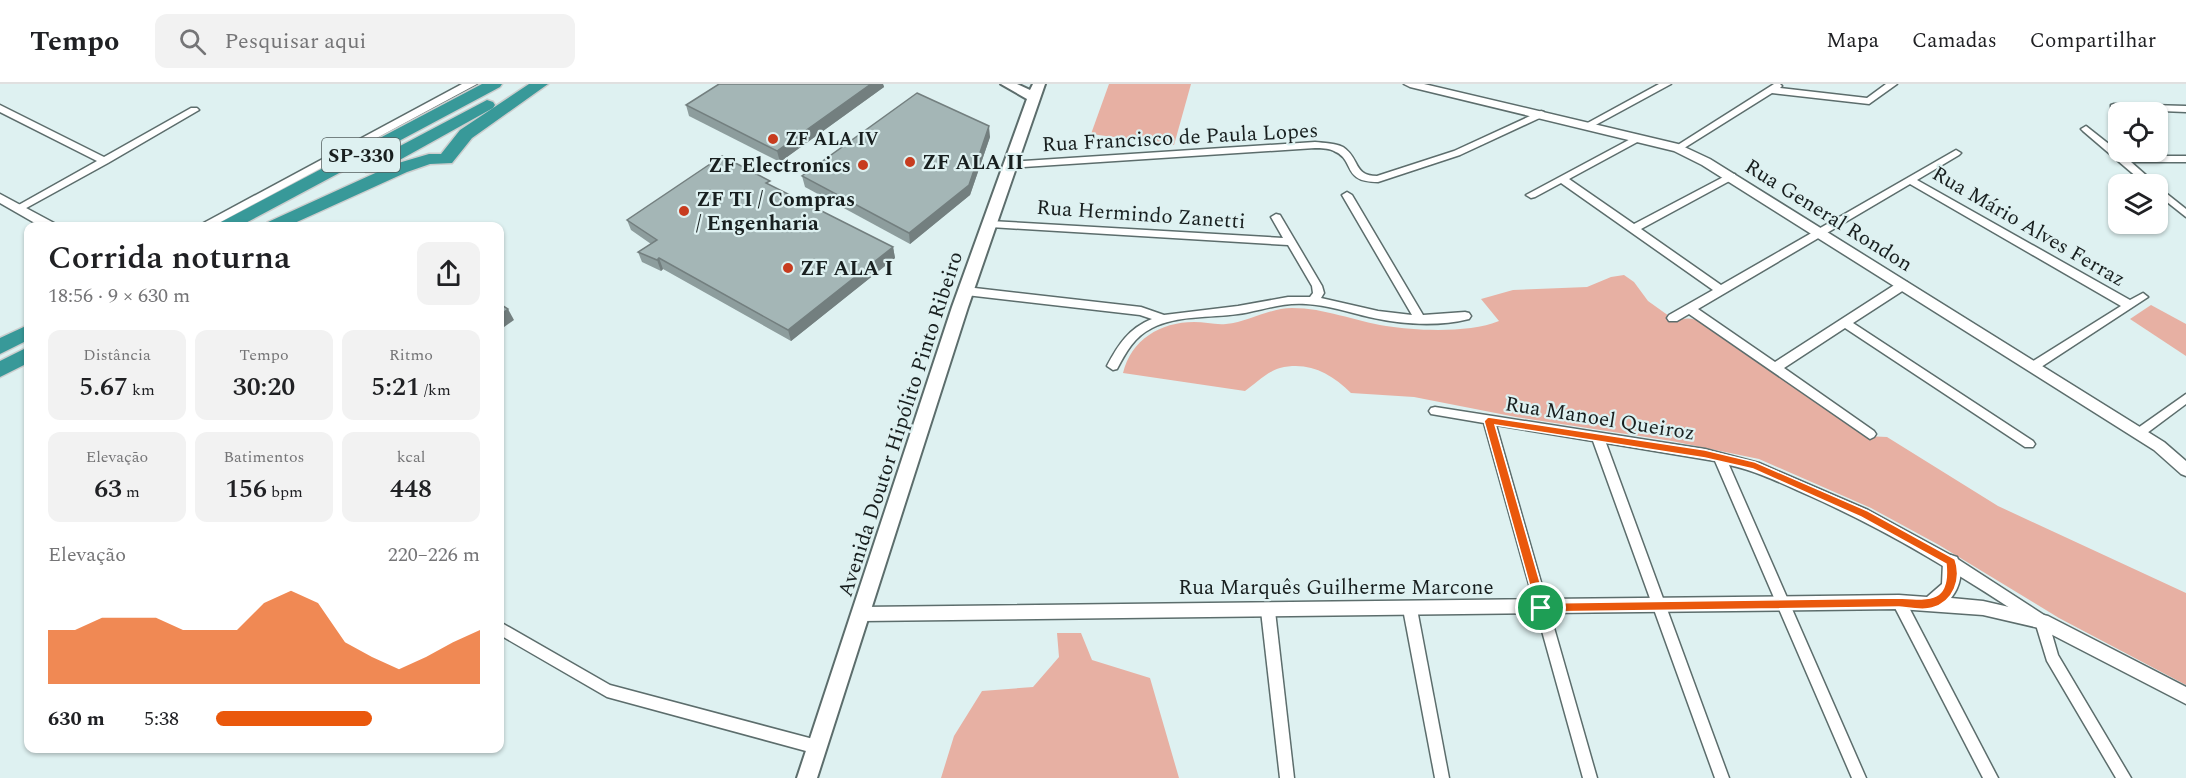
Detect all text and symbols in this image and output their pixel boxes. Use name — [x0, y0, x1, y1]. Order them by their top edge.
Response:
search box — [155, 14, 575, 68]
text: Tempo — [30, 20, 119, 63]
icon: search — [176, 25, 209, 58]
text: Pesquisar aqui — [224, 25, 366, 58]
text: Mapa — [1826, 25, 1879, 57]
text: Camadas — [1912, 25, 1997, 57]
text: Compartilhar — [2030, 25, 2156, 57]
map controls — [2108, 102, 2168, 234]
button: locate — [2108, 102, 2168, 162]
street label: Rua Francisco de Paula Lopes — [1041, 115, 1319, 161]
place label: ZF ALA IV — [785, 126, 879, 153]
marker: ZF ALA IV — [766, 132, 780, 146]
road number: SP-330 — [322, 138, 400, 172]
place label: ZF ALA II — [922, 147, 1024, 179]
place label: ZF Electronics — [708, 150, 851, 182]
street label: Rua General Rondon — [1738, 151, 1919, 280]
marker: ZF ALA II — [903, 155, 917, 169]
marker: ZF Electronics — [856, 158, 870, 172]
street label: Rua Mário Alves Ferraz — [1926, 158, 2131, 295]
button: layers — [2108, 174, 2168, 234]
place label: ZF TI / Compras / Engenharia — [696, 184, 855, 240]
street label: Rua Hermindo Zanetti — [1035, 192, 1247, 238]
marker: ZF TI / Compras / Engenharia — [677, 204, 691, 218]
text: Corrida noturna — [48, 233, 291, 283]
button: share — [417, 242, 480, 305]
street label: Avenida Doutor Hipólito Pinto Ribeiro — [830, 247, 972, 601]
place label: ZF ALA I — [800, 253, 893, 285]
marker: ZF ALA I — [781, 261, 795, 275]
text: 18:56 · 9 × 630 m — [48, 281, 190, 311]
text: Distância — [83, 343, 151, 367]
text: Tempo — [239, 343, 289, 367]
text: Ritmo — [389, 343, 433, 367]
text: 5.67 — [79, 367, 128, 407]
text: 30:20 — [233, 367, 295, 407]
text: 5:21 — [371, 367, 420, 407]
text: km — [128, 378, 155, 402]
text: /km — [420, 378, 451, 402]
street label: Rua Manoel Queiroz — [1503, 388, 1697, 450]
text: Elevação — [86, 445, 148, 469]
text: Batimentos — [223, 445, 305, 469]
text: kcal — [397, 445, 425, 469]
text: 63 — [94, 469, 122, 509]
text: 156 — [225, 469, 267, 509]
text: 448 — [390, 469, 432, 509]
text: m — [122, 480, 140, 504]
text: bpm — [267, 480, 303, 504]
text: Elevação — [48, 540, 126, 570]
text: 220–226 m — [388, 540, 480, 570]
street label: Rua Marquês Guilherme Marcone — [1178, 572, 1494, 604]
pin — [1515, 582, 1566, 633]
icon: arrive — [1524, 591, 1557, 624]
text: 630 m — [48, 704, 105, 734]
text: 5:38 — [144, 704, 179, 734]

